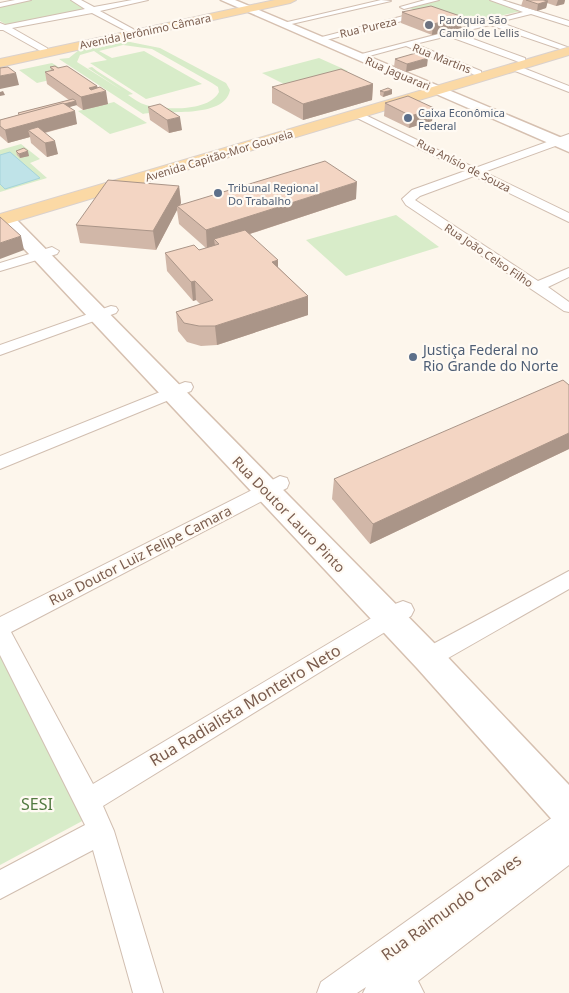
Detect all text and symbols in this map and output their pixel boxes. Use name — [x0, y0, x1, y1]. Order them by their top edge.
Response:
street label: Avenida Jerônimo Câmara — [78, 10, 212, 52]
place label: Paróquia São Camilo de Lellis — [439, 12, 519, 40]
street label: Rua Pureza — [338, 13, 398, 41]
marker: Paróquia São Camilo de Lellis — [423, 19, 435, 31]
street label: Rua Martins — [410, 39, 474, 77]
street label: Rua Jaguarari — [363, 53, 433, 93]
place label: Caixa Econômica Federal — [418, 105, 505, 133]
marker: Caixa Econômica Federal — [402, 112, 414, 124]
street label: Avenida Capitão-Mor Gouveia — [143, 125, 295, 185]
street label: Rua Anísio de Souza — [414, 135, 514, 195]
place label: Tribunal Regional Do Trabalho — [228, 180, 318, 208]
marker: Tribunal Regional Do Trabalho — [212, 187, 224, 199]
street label: Rua João Celso Filho — [442, 220, 536, 290]
place label: Justiça Federal no Rio Grande do Norte — [421, 340, 558, 375]
marker: Justiça Federal no Rio Grande do Norte — [407, 351, 419, 363]
street label: Rua Doutor Lauro Pinto — [228, 452, 350, 576]
street label: Rua Doutor Luiz Felipe Camara — [45, 501, 235, 609]
street label: Rua Radialista Monteiro Neto — [145, 639, 345, 771]
park label: SESI — [21, 793, 53, 815]
street label: Rua Raimundo Chaves — [376, 849, 526, 965]

